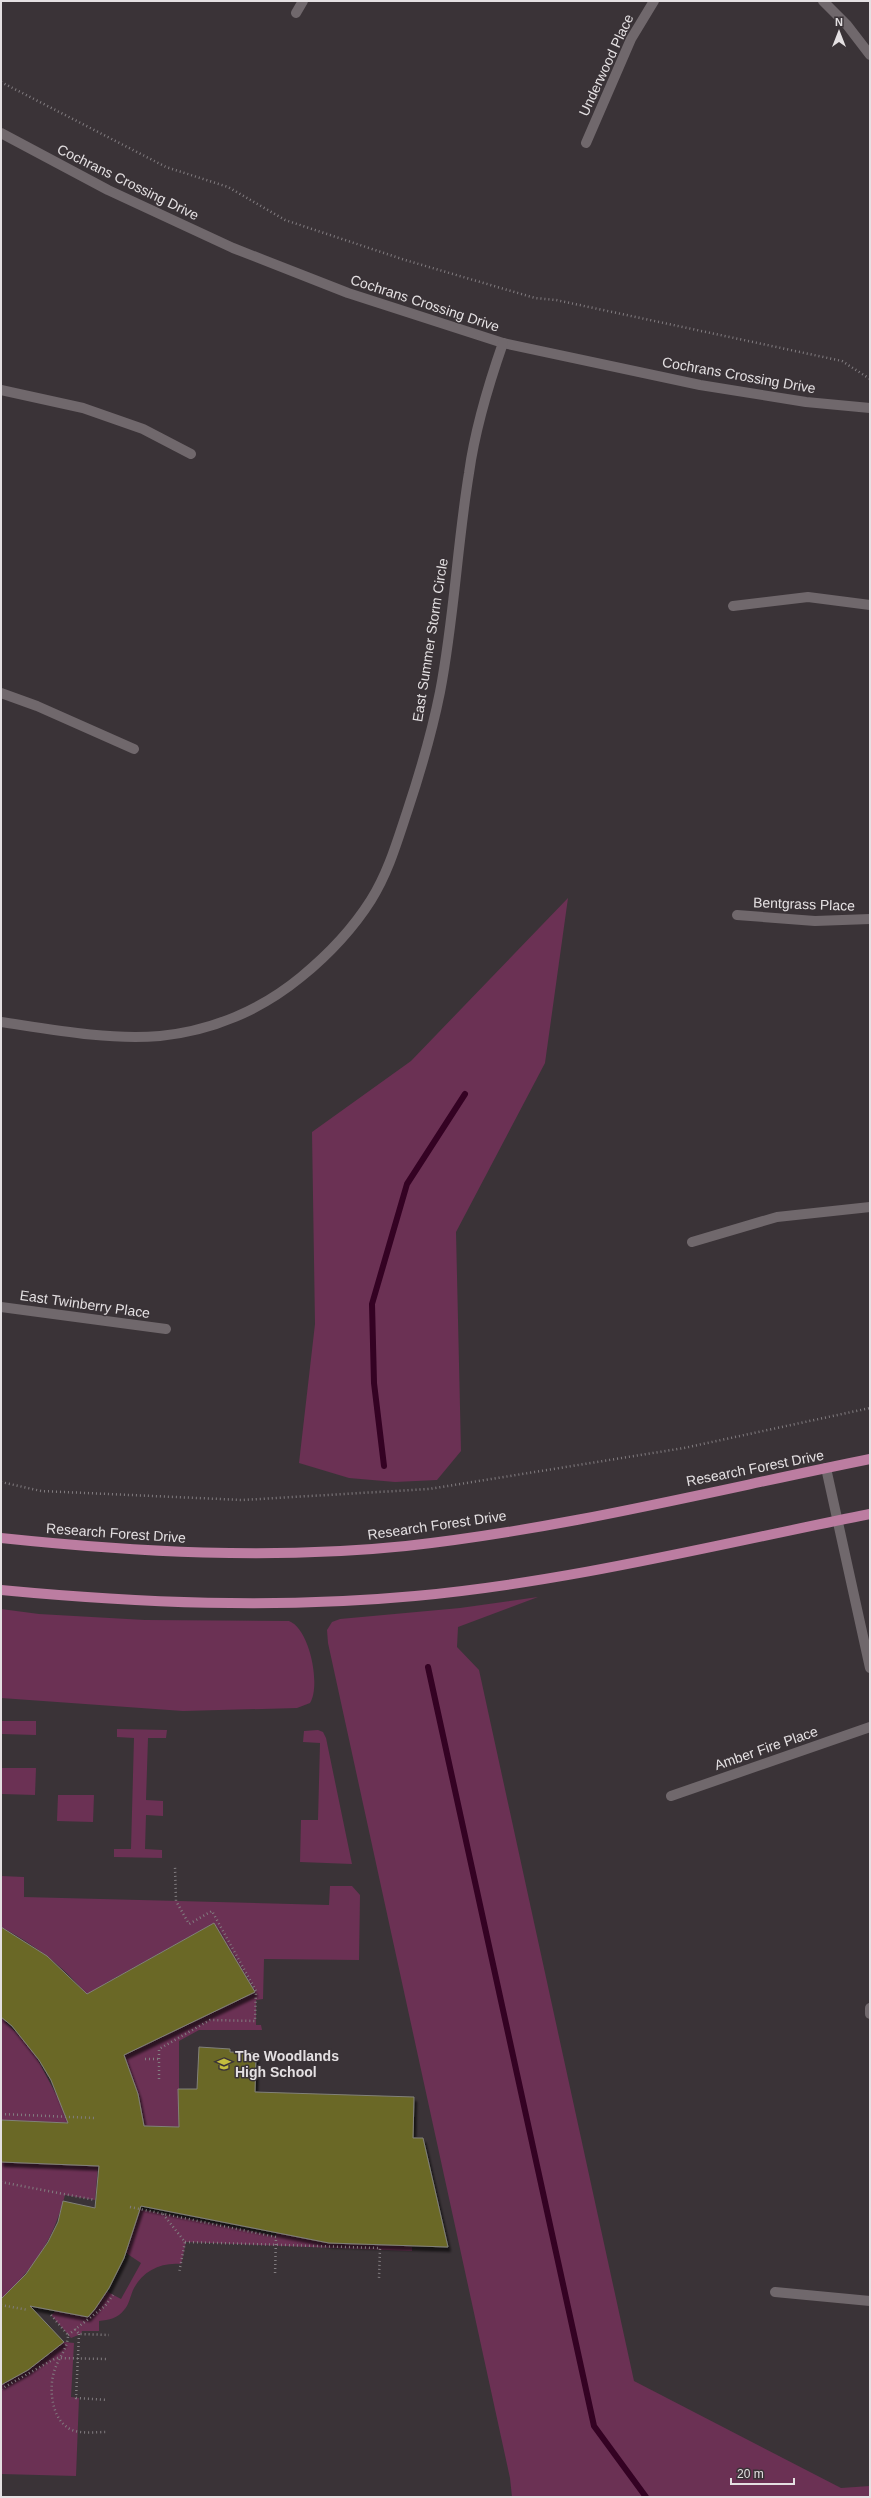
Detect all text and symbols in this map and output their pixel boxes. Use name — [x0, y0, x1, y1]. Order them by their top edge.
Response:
street label: Underwood Place — [575, 11, 637, 118]
north arrow — [819, 12, 859, 52]
text: N — [835, 16, 843, 28]
street label: Cochrans Crossing Drive — [55, 141, 202, 223]
street label: Cochrans Crossing Drive — [349, 271, 502, 335]
street label: Cochrans Crossing Drive — [661, 354, 817, 396]
street label: East Summer Storm Circle — [409, 557, 451, 723]
street label: Bentgrass Place — [753, 894, 855, 914]
street label: East Twinberry Place — [19, 1287, 151, 1321]
street label: Research Forest Drive — [685, 1447, 825, 1489]
street label: Research Forest Drive — [367, 1507, 508, 1543]
street label: Research Forest Drive — [46, 1520, 187, 1546]
street label: Amber Fire Place — [712, 1723, 820, 1773]
place label: The Woodlands High School — [235, 2048, 339, 2080]
school or university icon: The Woodlands High School — [216, 2056, 232, 2072]
scale bar — [731, 2460, 794, 2486]
text: 20 m — [737, 2467, 764, 2481]

